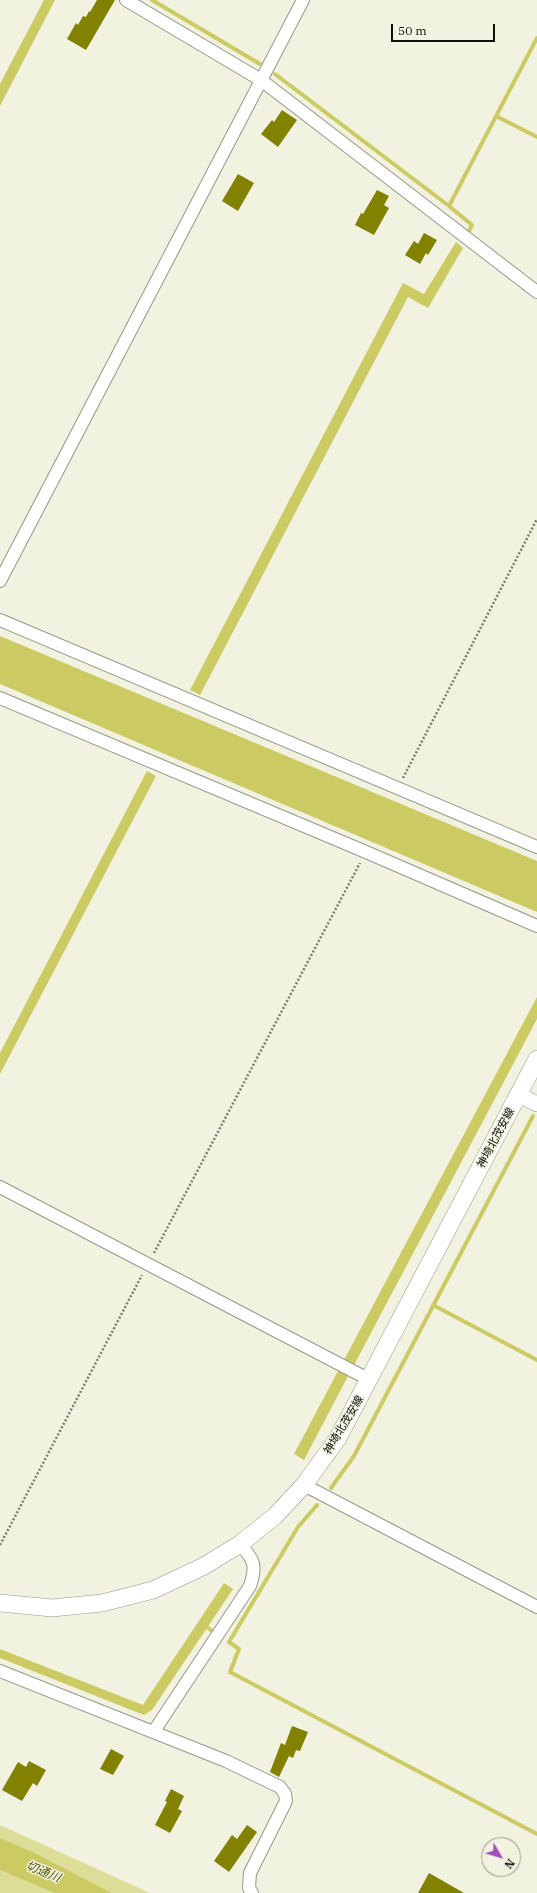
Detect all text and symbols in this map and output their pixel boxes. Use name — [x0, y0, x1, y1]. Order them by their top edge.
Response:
scale bar — [393, 16, 497, 42]
text: 50 m — [398, 23, 427, 38]
street label: 神埼北茂安線 — [475, 1106, 517, 1170]
street label: 神埼北茂安線 — [321, 1393, 367, 1457]
north arrow — [481, 1837, 521, 1877]
text: N — [501, 1856, 518, 1872]
water label: 切通川 — [24, 1858, 62, 1886]

